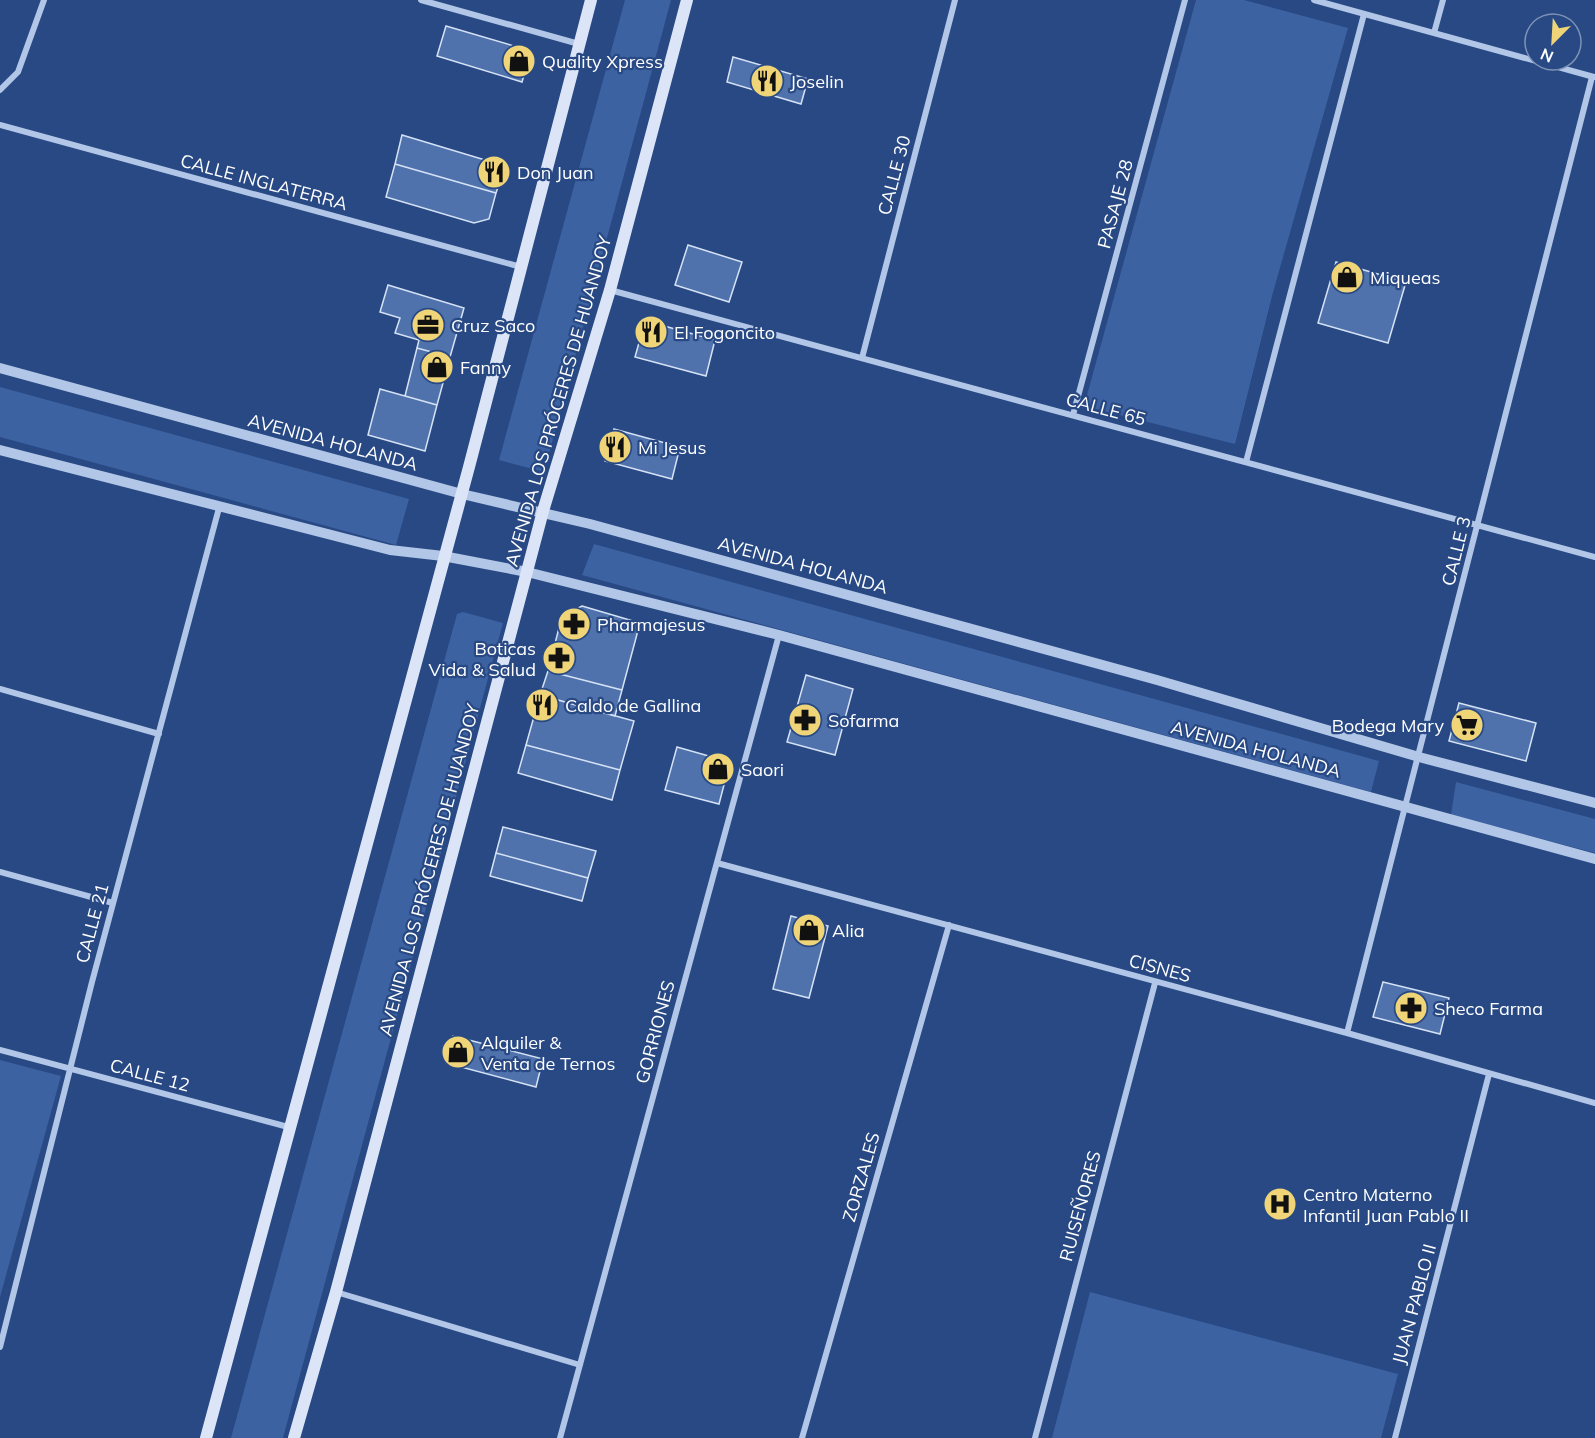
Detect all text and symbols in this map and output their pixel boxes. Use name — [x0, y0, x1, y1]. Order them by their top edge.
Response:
north arrow — [1523, 12, 1583, 72]
shop icon: Quality Xpress — [501, 43, 537, 79]
text: N — [1537, 44, 1556, 67]
place label: Quality Xpress — [542, 50, 663, 73]
restaurant icon: Joselin — [749, 63, 785, 99]
place label: Joselin — [790, 70, 844, 93]
street label: CALLE 30 — [872, 133, 916, 217]
street label: CALLE INGLATERRA — [178, 149, 350, 215]
restaurant icon: Don Juan — [476, 154, 512, 190]
street label: PASAJE 28 — [1092, 157, 1138, 251]
place label: Don Juan — [517, 161, 594, 184]
street label: AVENIDA LOS PRÓCERES DE HUANDOY — [500, 232, 617, 569]
shop icon: Miqueas — [1329, 259, 1365, 295]
place label: Miqueas — [1370, 266, 1441, 289]
office icon: Cruz Saco — [410, 307, 446, 343]
place label: Cruz Saco — [451, 314, 535, 337]
restaurant icon: El Fogoncito — [633, 314, 669, 350]
place label: El Fogoncito — [674, 321, 775, 344]
shop icon: Fanny — [419, 349, 455, 385]
place label: Fanny — [460, 356, 512, 379]
street label: CALLE 65 — [1064, 387, 1149, 431]
street label: AVENIDA HOLANDA — [246, 408, 420, 476]
restaurant icon: Mi Jesus — [597, 429, 633, 465]
place label: Mi Jesus — [638, 436, 706, 459]
street label: CALLE 3 — [1436, 514, 1476, 588]
street label: AVENIDA HOLANDA — [716, 531, 890, 599]
pharmacy icon: Pharmajesus — [556, 606, 592, 642]
place label: Pharmajesus — [597, 613, 706, 636]
place label: Boticas Vida & Salud — [429, 637, 536, 681]
pharmacy icon: Boticas Vida & Salud — [541, 640, 577, 676]
restaurant icon: Caldo de Gallina — [524, 687, 560, 723]
place label: Caldo de Gallina — [565, 694, 701, 717]
street label: AVENIDA LOS PRÓCERES DE HUANDOY — [374, 700, 485, 1039]
pharmacy icon: Sofarma — [787, 702, 823, 738]
supermarket icon: Bodega Mary — [1449, 707, 1485, 743]
place label: Sofarma — [828, 709, 899, 732]
place label: Bodega Mary — [1332, 714, 1444, 737]
street label: AVENIDA HOLANDA — [1169, 715, 1343, 783]
shop icon: Saori — [700, 751, 736, 787]
place label: Saori — [741, 758, 784, 781]
street label: CALLE 21 — [70, 881, 114, 965]
shop icon: Alia — [791, 912, 827, 948]
place label: Alia — [832, 919, 865, 942]
street label: CISNES — [1126, 949, 1194, 987]
street label: GORRIONES — [630, 978, 680, 1086]
pharmacy icon: Sheco Farma — [1393, 990, 1429, 1026]
place label: Sheco Farma — [1434, 997, 1543, 1020]
place label: Alquiler & Venta de Ternos — [481, 1031, 616, 1075]
shop icon: Alquiler & Venta de Ternos — [440, 1034, 476, 1070]
street label: CALLE 12 — [108, 1053, 192, 1097]
street label: ZORZALES — [837, 1130, 885, 1224]
street label: RUISEÑORES — [1054, 1148, 1106, 1264]
place label: Centro Materno Infantil Juan Pablo II — [1303, 1183, 1469, 1227]
hospital icon: Centro Materno Infantil Juan Pablo II — [1262, 1186, 1298, 1222]
street label: JUAN PABLO II — [1387, 1241, 1441, 1367]

